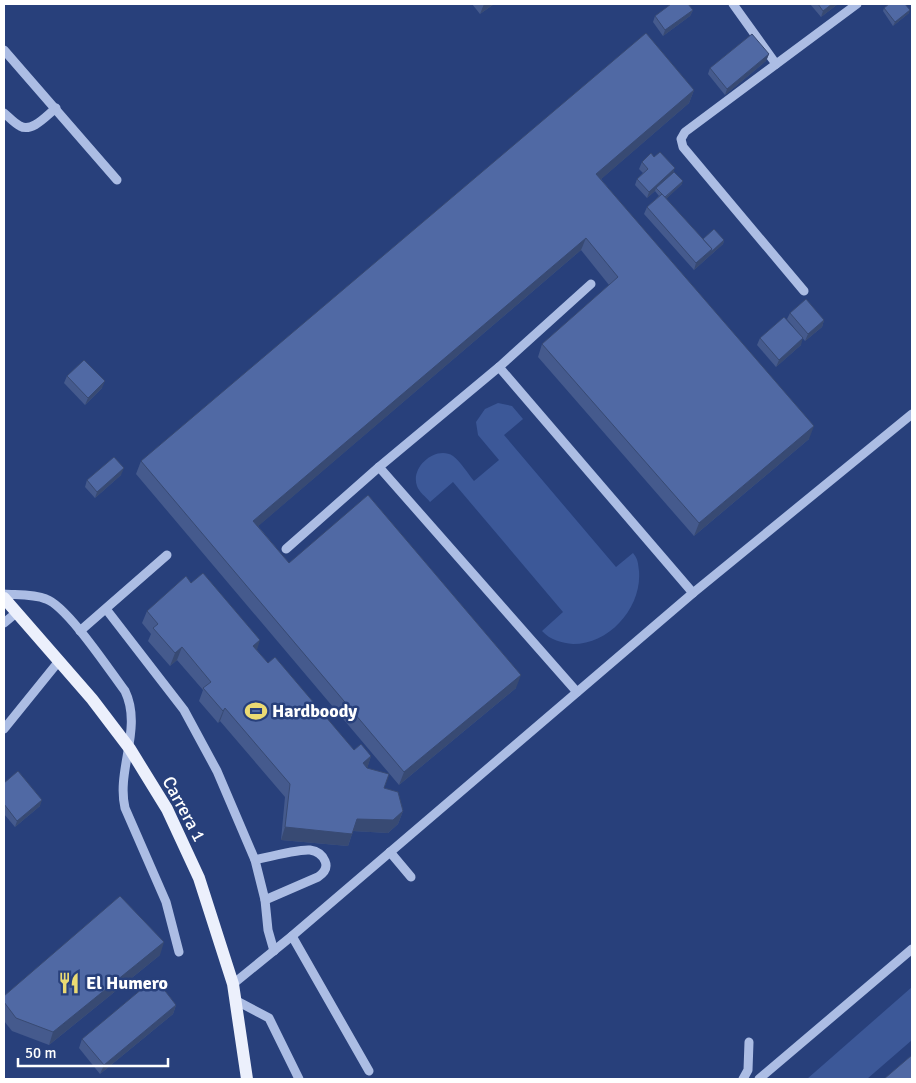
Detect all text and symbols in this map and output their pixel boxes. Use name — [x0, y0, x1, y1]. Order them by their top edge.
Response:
sports icon: Hardboody — [243, 698, 269, 724]
place label: Hardboody — [272, 700, 357, 722]
street label: Carrera 1 — [158, 772, 210, 846]
restaurant icon: El Humero — [56, 970, 82, 996]
place label: El Humero — [86, 972, 168, 994]
scale bar — [18, 1036, 168, 1068]
text: 50 m — [25, 1044, 56, 1062]

